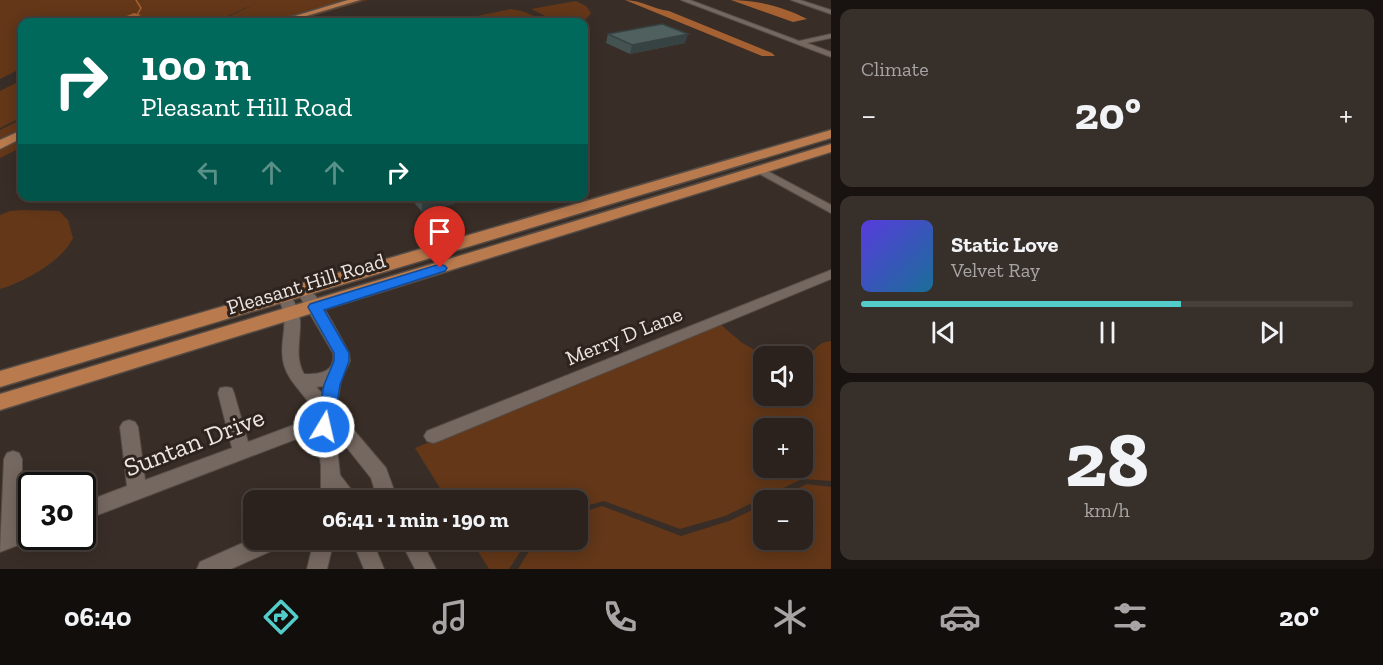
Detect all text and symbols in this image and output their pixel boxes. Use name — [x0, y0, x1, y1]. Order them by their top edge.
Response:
text: 100 m — [141, 40, 251, 91]
icon: right — [42, 42, 120, 120]
text: Climate — [861, 57, 929, 81]
text: 20° — [1075, 87, 1141, 141]
text: Pleasant Hill Road — [141, 91, 352, 123]
text: − — [861, 95, 876, 134]
text: + — [1339, 95, 1353, 134]
icon: left — [192, 156, 225, 189]
icon: ahead — [255, 156, 288, 189]
icon: ahead — [318, 156, 351, 189]
icon: right — [381, 156, 414, 189]
pin — [414, 206, 465, 268]
icon: arrive — [423, 215, 456, 248]
text: Static Love — [951, 231, 1058, 258]
street label: Pleasant Hill Road — [224, 247, 389, 320]
text: Velvet Ray — [951, 258, 1040, 282]
street label: Merry D Lane — [562, 301, 686, 370]
icon: previous — [927, 316, 960, 349]
icon: pause — [1091, 316, 1124, 349]
icon: next — [1255, 316, 1288, 349]
map controls — [753, 346, 813, 550]
button: sound — [753, 346, 813, 406]
position arrow — [292, 395, 356, 459]
street label: Suntan Drive — [119, 401, 269, 483]
text: 28 — [1065, 412, 1149, 506]
button: + — [753, 418, 813, 478]
speed limit sign: 30 — [18, 472, 96, 550]
button: − — [753, 490, 813, 550]
text: km/h — [1084, 498, 1130, 522]
text: 06:41 · 1 min · 190 m — [322, 506, 509, 533]
icon: directions — [260, 596, 302, 638]
icon: music — [429, 596, 471, 638]
icon: phone — [599, 596, 641, 638]
icon: climate — [769, 596, 811, 638]
icon: car — [939, 596, 981, 638]
icon: filters — [1109, 596, 1151, 638]
text: 06:40 — [64, 601, 132, 633]
text: 20° — [1279, 601, 1319, 633]

